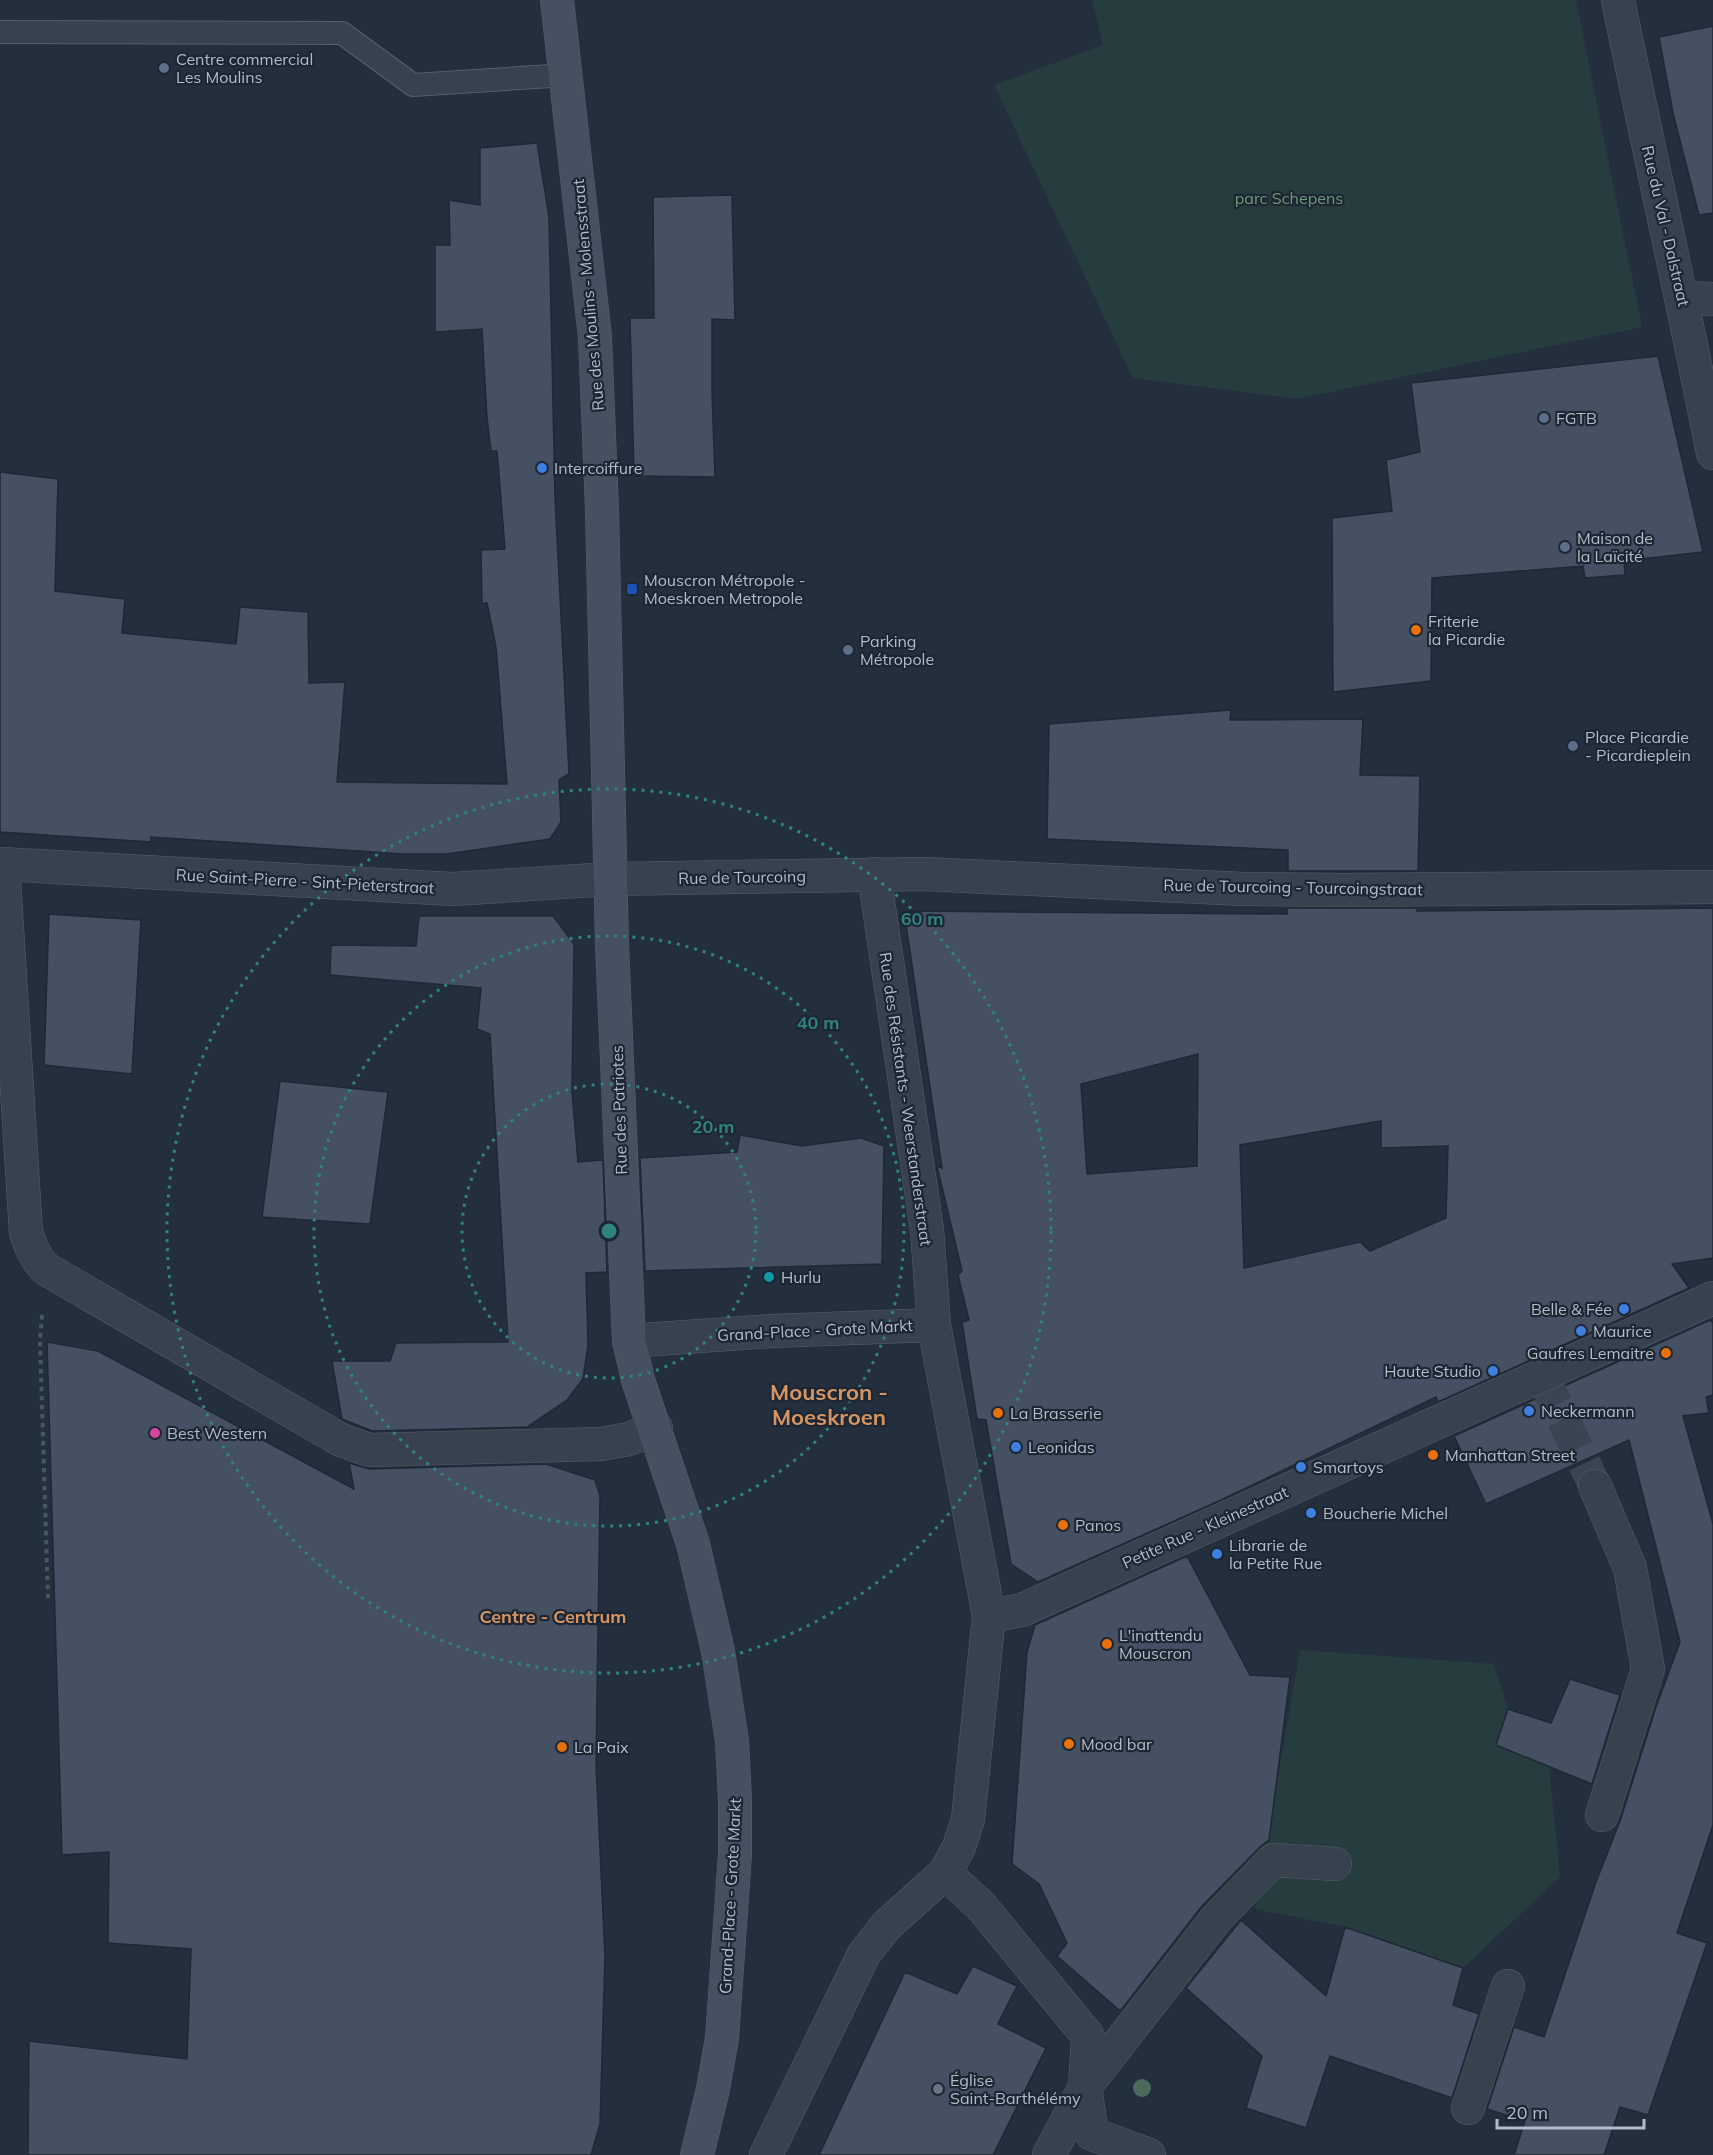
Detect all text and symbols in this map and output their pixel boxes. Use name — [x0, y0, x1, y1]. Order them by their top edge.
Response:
place label: Centre commercial Les Moulins — [176, 49, 313, 87]
marker: Centre commercial Les Moulins — [157, 61, 171, 75]
street label: Rue du Val - Dalstraat — [1638, 144, 1694, 309]
street label: Rue des Moulins - Molensstraat — [568, 178, 608, 412]
park label: parc Schepens — [1235, 188, 1343, 208]
place label: FGTB — [1556, 408, 1597, 428]
marker: FGTB — [1537, 411, 1551, 425]
place label: Intercoiffure — [554, 458, 642, 478]
marker: Intercoiffure — [535, 461, 549, 475]
place label: Maison de la Laïcité — [1577, 528, 1653, 566]
marker: Maison de la Laïcité — [1558, 540, 1572, 554]
place label: Mouscron Métropole - Moeskroen Metropole — [644, 570, 806, 608]
marker: Mouscron Métropole - Moeskroen Metropole — [625, 582, 639, 596]
place label: Friterie la Picardie — [1428, 611, 1505, 649]
marker: Friterie la Picardie — [1409, 623, 1423, 637]
place label: Parking Métropole — [860, 631, 934, 669]
marker: Parking Métropole — [841, 643, 855, 657]
place label: Place Picardie - Picardieplein — [1585, 727, 1691, 765]
marker: Place Picardie - Picardieplein — [1566, 739, 1580, 753]
street label: Rue Saint-Pierre - Sint-Pieterstraat — [175, 864, 435, 898]
street label: Rue de Tourcoing — [678, 866, 806, 888]
street label: Rue de Tourcoing - Tourcoingstraat — [1163, 875, 1423, 899]
text: 60 m — [901, 907, 943, 930]
street label: Rue des Résistants - Weerstanderstraat — [875, 951, 937, 1248]
text: 40 m — [797, 1011, 839, 1034]
street label: Rue des Patriotes — [607, 1045, 631, 1175]
text: 20 m — [692, 1115, 734, 1138]
centre of rings — [599, 1221, 619, 1241]
place label: Hurlu — [781, 1267, 821, 1287]
marker: Hurlu — [762, 1270, 776, 1284]
place label: Belle & Fée — [1531, 1299, 1612, 1319]
marker: Belle & Fée — [1617, 1302, 1631, 1316]
street label: Grand-Place - Grote Markt — [717, 1315, 914, 1345]
place label: Maurice — [1593, 1321, 1652, 1341]
marker: Maurice — [1574, 1324, 1588, 1338]
place label: Gaufres Lemaitre — [1527, 1343, 1654, 1363]
marker: Gaufres Lemaitre — [1659, 1346, 1673, 1360]
place label: Haute Studio — [1384, 1361, 1481, 1381]
marker: Haute Studio — [1486, 1364, 1500, 1378]
district label: Mouscron - Moeskroen — [770, 1378, 888, 1431]
place label: Neckermann — [1541, 1401, 1635, 1421]
place label: La Brasserie — [1010, 1403, 1102, 1423]
marker: Neckermann — [1522, 1404, 1536, 1418]
marker: La Brasserie — [991, 1406, 1005, 1420]
place label: Best Western — [167, 1423, 267, 1443]
marker: Best Western — [148, 1426, 162, 1440]
place label: Leonidas — [1028, 1437, 1095, 1457]
marker: Leonidas — [1009, 1440, 1023, 1454]
place label: Manhattan Street — [1445, 1445, 1575, 1465]
marker: Manhattan Street — [1426, 1448, 1440, 1462]
place label: Smartoys — [1313, 1457, 1384, 1477]
marker: Smartoys — [1294, 1460, 1308, 1474]
street label: Petite Rue - Kleinestraat — [1119, 1481, 1291, 1573]
place label: Boucherie Michel — [1323, 1503, 1448, 1523]
marker: Boucherie Michel — [1304, 1506, 1318, 1520]
place label: Panos — [1075, 1515, 1121, 1535]
marker: Panos — [1056, 1518, 1070, 1532]
place label: Librarie de la Petite Rue — [1229, 1535, 1322, 1573]
marker: Librarie de la Petite Rue — [1210, 1547, 1224, 1561]
district label: Centre - Centrum — [479, 1605, 627, 1628]
place label: L'inattendu Mouscron — [1119, 1625, 1202, 1663]
marker: L'inattendu Mouscron — [1100, 1637, 1114, 1651]
place label: Mood bar — [1081, 1734, 1152, 1754]
place label: La Paix — [574, 1737, 629, 1757]
marker: Mood bar — [1062, 1737, 1076, 1751]
marker: La Paix — [555, 1740, 569, 1754]
street label: Grand-Place - Grote Markt — [715, 1797, 745, 1994]
place label: Église Saint-Barthélémy — [950, 2070, 1081, 2108]
marker: Église Saint-Barthélémy — [931, 2082, 945, 2096]
scale bar — [1497, 2092, 1644, 2130]
text: 20 m — [1506, 2101, 1548, 2124]

